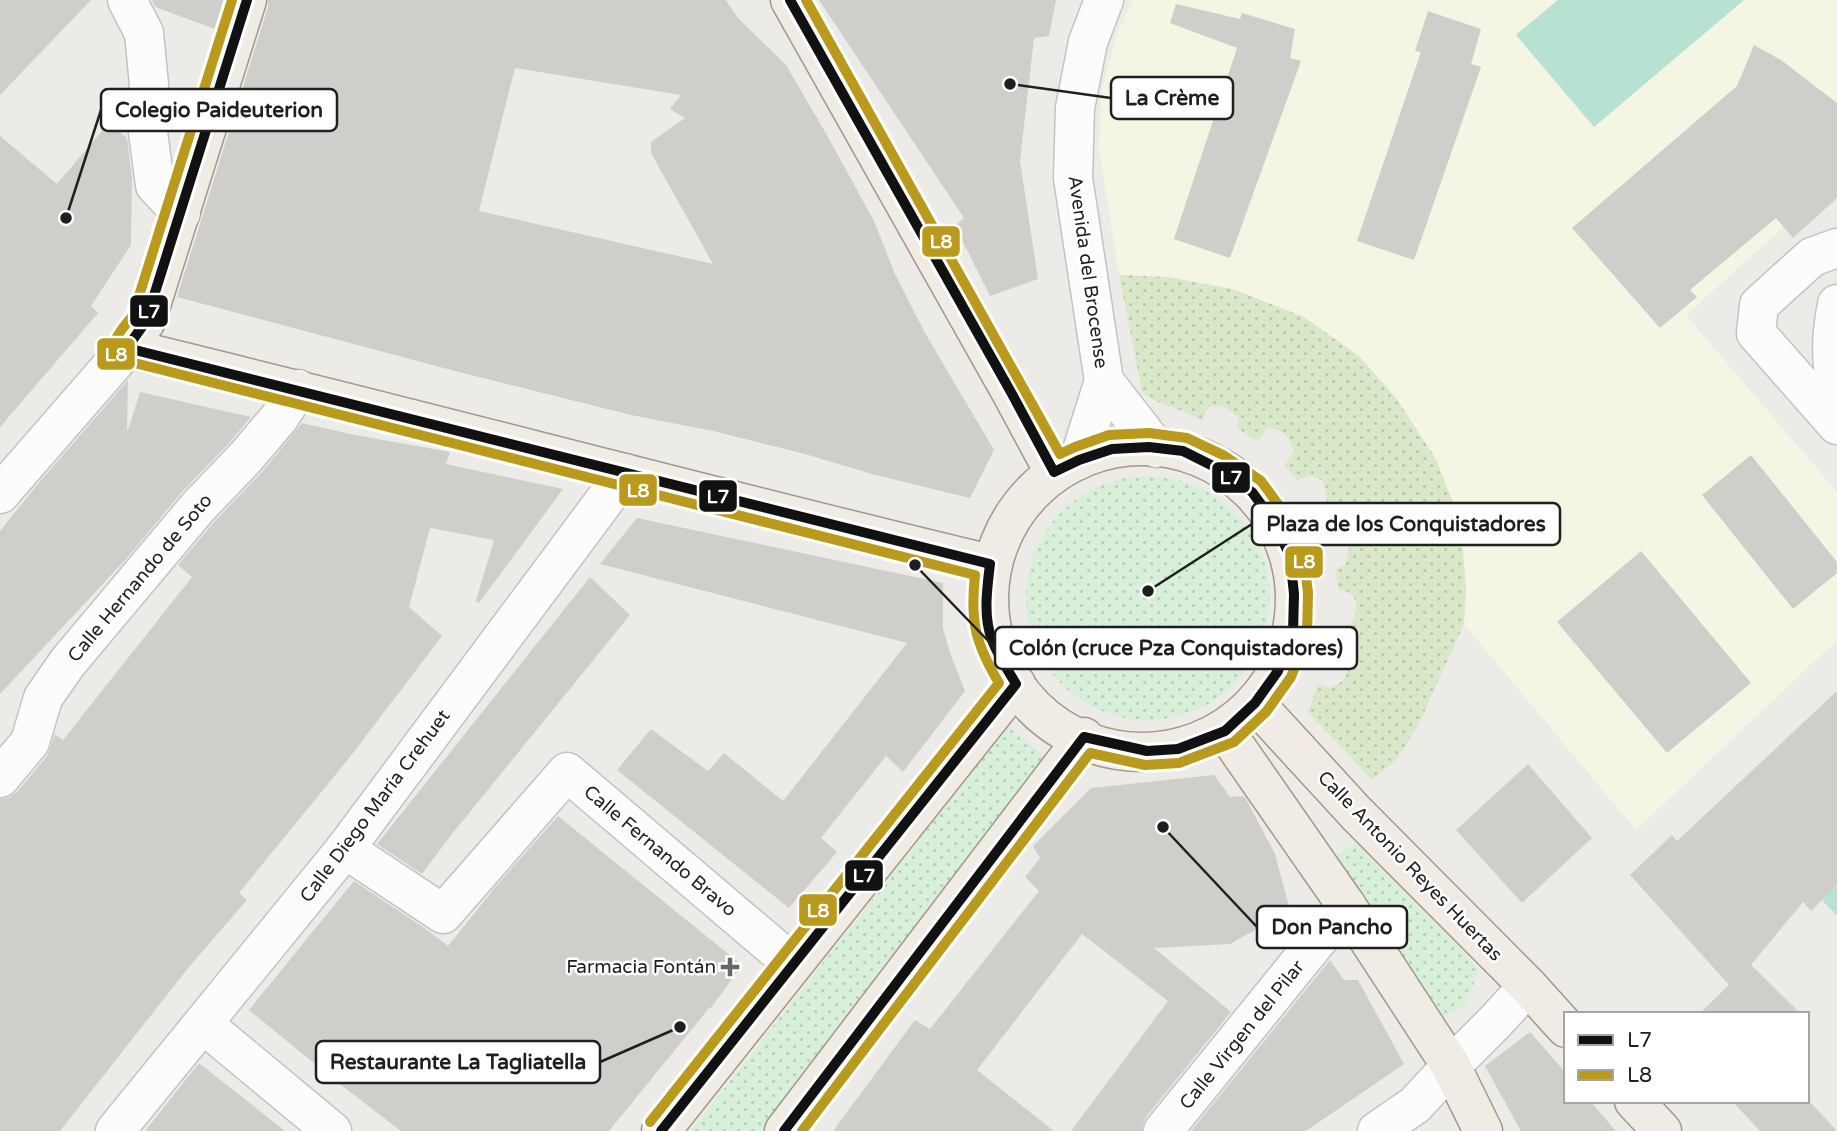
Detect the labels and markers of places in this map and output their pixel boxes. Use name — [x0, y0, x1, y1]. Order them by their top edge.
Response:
callout: La Crème — [1111, 77, 1233, 119]
callout: Colegio Paideuterion — [101, 89, 337, 131]
callout: Plaza de los Conquistadores — [1252, 503, 1560, 545]
callout: Colón (cruce Pza Conquistadores) — [995, 627, 1357, 669]
callout: Don Pancho — [1257, 906, 1407, 948]
place label: Farmacia Fontán — [566, 956, 716, 978]
marker: Farmacia Fontán — [722, 959, 738, 975]
callout: Restaurante La Tagliatella — [316, 1041, 600, 1083]

